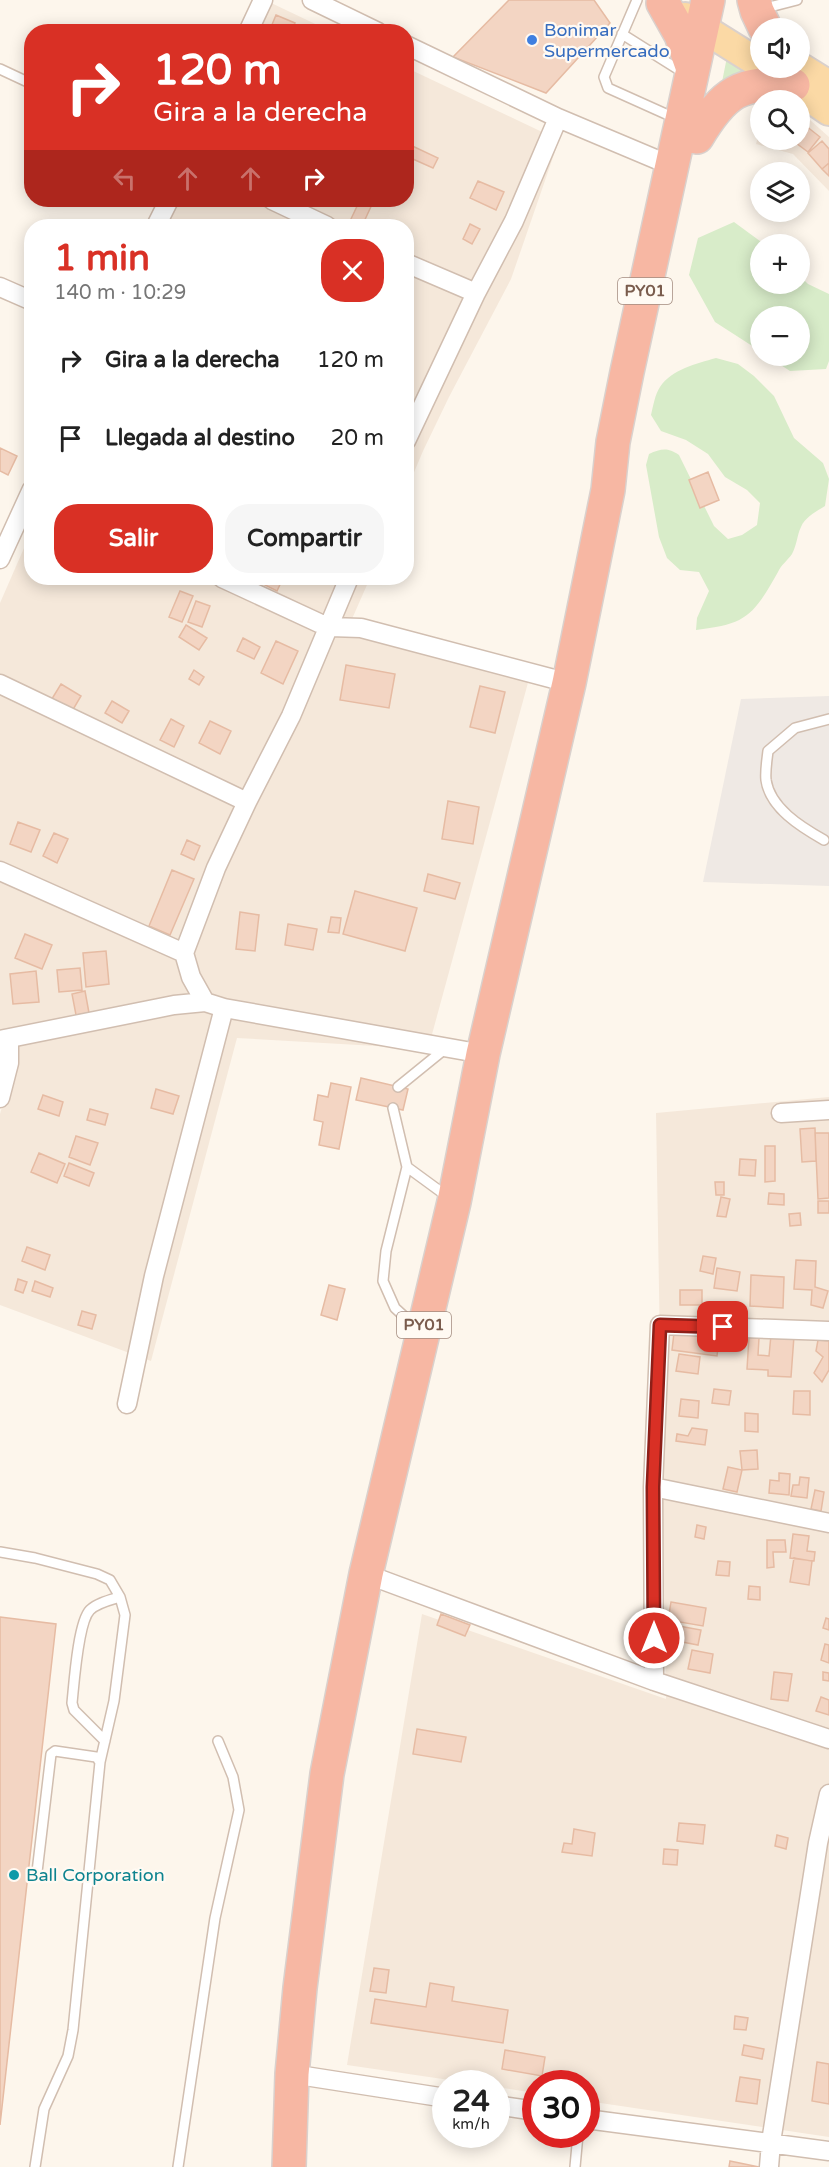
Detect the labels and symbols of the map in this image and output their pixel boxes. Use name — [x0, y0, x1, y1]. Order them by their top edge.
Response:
place label: Bonimar Supermercado — [544, 19, 670, 62]
marker: Bonimar Supermercado — [525, 33, 539, 47]
road number: PY01 — [618, 278, 672, 304]
pin — [697, 1301, 748, 1352]
road number: PY01 — [397, 1312, 451, 1338]
position arrow — [622, 1606, 686, 1670]
place label: Ball Corporation — [26, 1864, 165, 1886]
marker: Ball Corporation — [7, 1868, 21, 1882]
speed limit sign: 30 — [522, 2070, 600, 2148]

